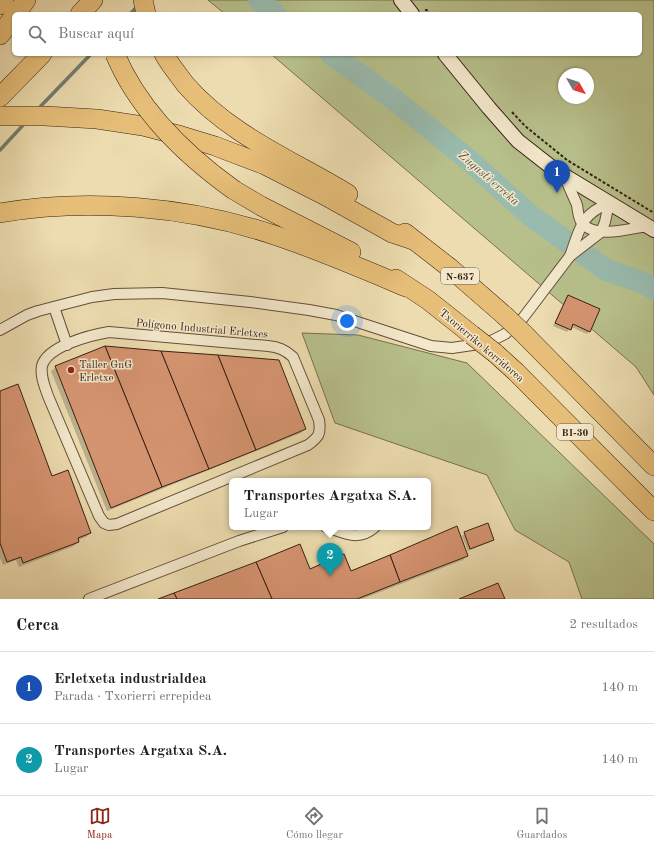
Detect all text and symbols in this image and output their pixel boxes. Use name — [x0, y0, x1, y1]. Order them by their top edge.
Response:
search box — [12, 12, 642, 56]
icon: search — [26, 23, 48, 45]
text: Buscar aquí — [58, 27, 134, 42]
north arrow — [558, 68, 594, 104]
water label: Zugasti erreka — [456, 149, 521, 209]
pin: 1 — [544, 160, 570, 193]
road number: N-637 — [441, 268, 479, 284]
street label: Txorierriko korridorea — [437, 308, 526, 385]
your location — [337, 311, 357, 331]
street label: Polígono Industrial Erletxes — [135, 318, 269, 341]
place label: Taller GnG Erletxe — [79, 360, 132, 384]
marker: Taller GnG Erletxe — [66, 365, 76, 375]
road number: BI-30 — [557, 424, 593, 440]
popup — [229, 478, 431, 530]
text: Transportes Argatxa S.A. — [244, 489, 416, 504]
text: Lugar — [244, 507, 278, 520]
pin: 2 — [317, 543, 343, 576]
text: Cerca — [16, 617, 59, 634]
text: 2 resultados — [570, 618, 638, 631]
text: Erletxeta industrialdea — [54, 672, 207, 687]
text: 1 — [25, 681, 33, 694]
text: 140 m — [601, 681, 638, 694]
text: Parada · Txorierri errepidea — [54, 690, 211, 703]
text: Transportes Argatxa S.A. — [54, 744, 227, 759]
text: 2 — [25, 753, 33, 766]
text: 140 m — [601, 753, 638, 766]
text: Lugar — [54, 762, 88, 775]
tab: Mapa — [87, 805, 113, 843]
tab: Cómo llegar — [286, 805, 343, 843]
tab: Guardados — [516, 805, 567, 843]

